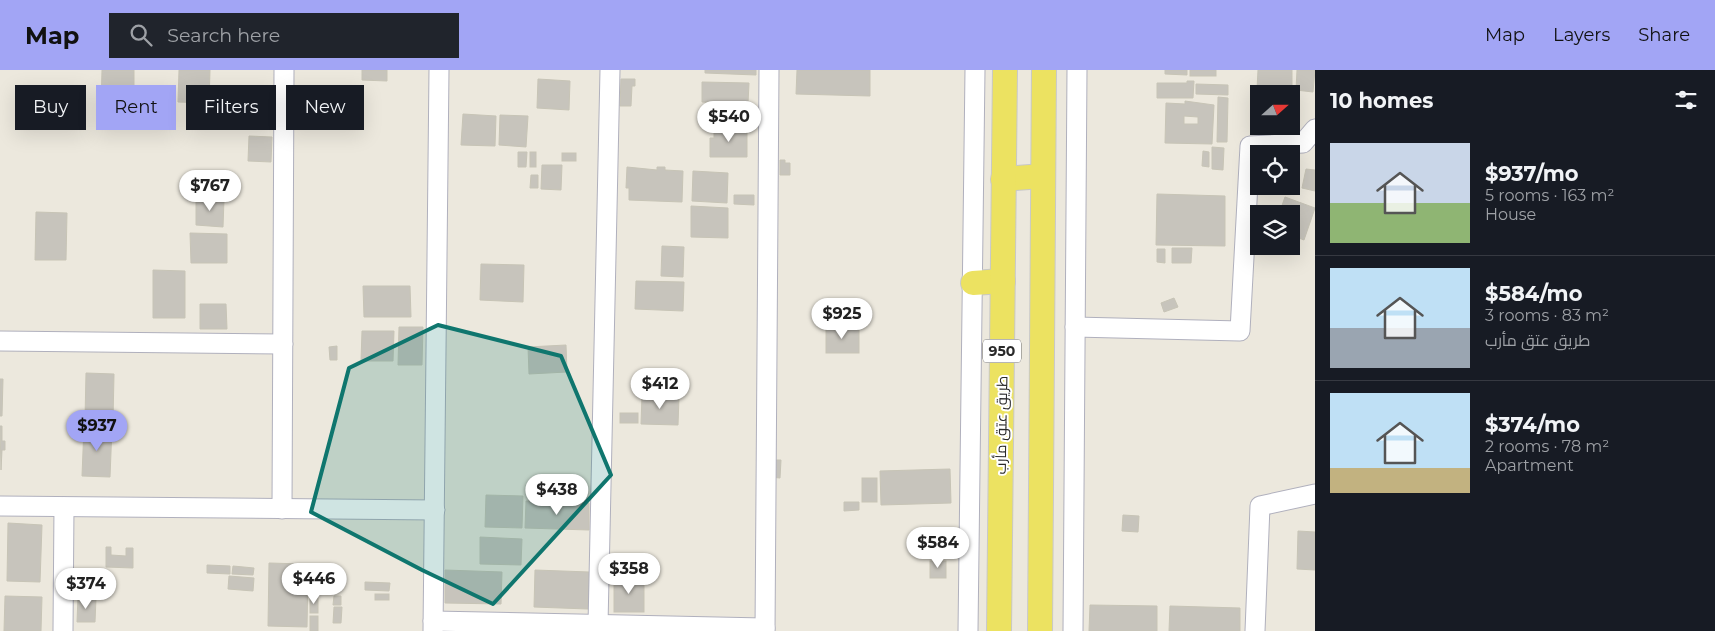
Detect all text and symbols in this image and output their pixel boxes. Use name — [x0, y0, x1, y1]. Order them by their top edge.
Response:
search box — [109, 13, 459, 58]
text: Map — [25, 21, 79, 50]
icon: search — [127, 21, 155, 49]
text: Search here — [167, 24, 280, 47]
text: Map — [1485, 24, 1525, 46]
text: Layers — [1553, 24, 1610, 46]
text: Share — [1638, 24, 1690, 46]
chip: Buy — [15, 85, 86, 130]
chip: Rent — [96, 85, 176, 130]
chip: Filters — [186, 85, 276, 130]
chip: New — [286, 85, 364, 130]
north arrow — [1250, 85, 1300, 135]
map controls — [1250, 85, 1300, 255]
icon: filters — [1672, 86, 1700, 114]
text: 10 homes — [1330, 88, 1433, 113]
pin: $540 — [699, 100, 759, 143]
text: $540 — [708, 107, 750, 126]
button: locate — [1250, 145, 1300, 195]
text: $937/mo — [1485, 161, 1579, 186]
icon: home — [1370, 163, 1430, 223]
pin: $767 — [180, 170, 240, 212]
text: $767 — [190, 176, 230, 195]
text: 5 rooms · 163 m² — [1485, 186, 1614, 205]
button: layers — [1250, 205, 1300, 255]
text: House — [1485, 205, 1536, 224]
text: $584/mo — [1485, 281, 1582, 306]
icon: home — [1370, 288, 1430, 348]
pin: $925 — [812, 298, 872, 340]
text: $925 — [822, 304, 862, 323]
text: 3 rooms · 83 m² — [1485, 306, 1609, 325]
text: طريق عتق مأرب — [1485, 331, 1590, 350]
road number: 950 — [983, 340, 1021, 362]
pin: $412 — [630, 368, 690, 410]
text: $412 — [642, 374, 678, 393]
street label: طريق عتق مأرب — [991, 375, 1012, 475]
pin: $937 — [67, 410, 127, 452]
text: $374/mo — [1485, 412, 1580, 437]
icon: home — [1370, 413, 1430, 473]
text: $937 — [77, 416, 117, 435]
text: 2 rooms · 78 m² — [1485, 437, 1609, 456]
text: Apartment — [1485, 456, 1574, 475]
pin: $438 — [527, 474, 587, 516]
text: $438 — [536, 480, 578, 499]
pin: $584 — [908, 526, 968, 569]
text: $584 — [917, 533, 959, 552]
pin: $358 — [599, 552, 659, 595]
text: $358 — [609, 559, 649, 578]
pin: $446 — [284, 562, 344, 605]
pin: $374 — [56, 568, 116, 610]
text: $446 — [293, 569, 335, 588]
text: $374 — [66, 574, 106, 593]

